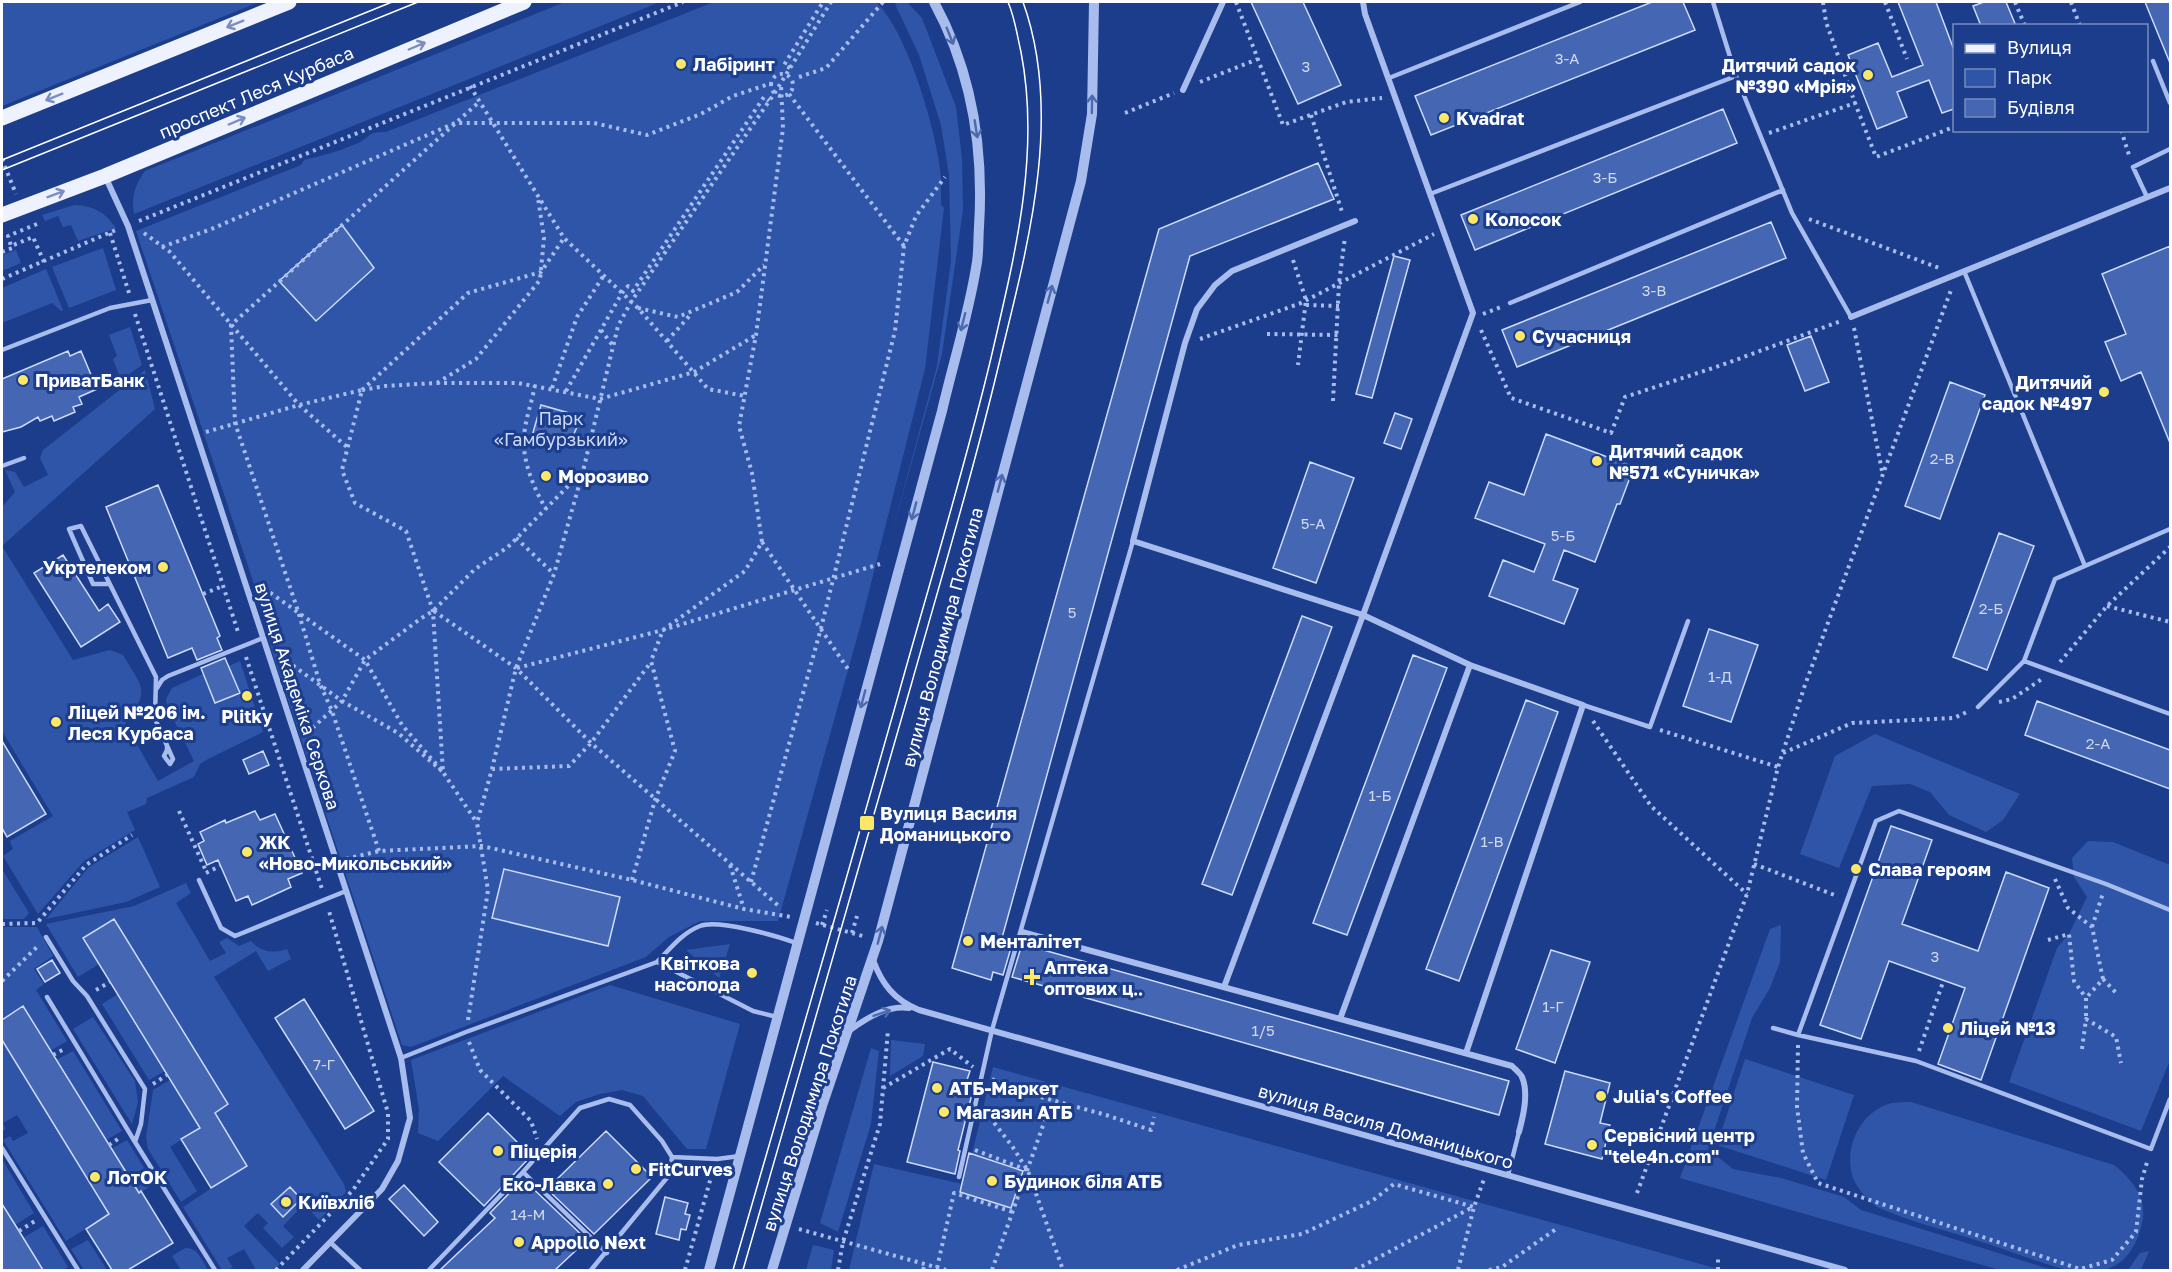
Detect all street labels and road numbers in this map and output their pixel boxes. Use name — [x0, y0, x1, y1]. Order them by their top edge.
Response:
street label: проспект Леся Курбаса — [155, 41, 357, 143]
street label: вулиця Володимира Покотила — [897, 505, 987, 769]
street label: вулиця Академіка Сєркова — [251, 580, 345, 812]
street label: вулиця Володимира Покотила — [757, 972, 861, 1234]
street label: вулиця Василя Доманицького — [1256, 1079, 1516, 1173]

